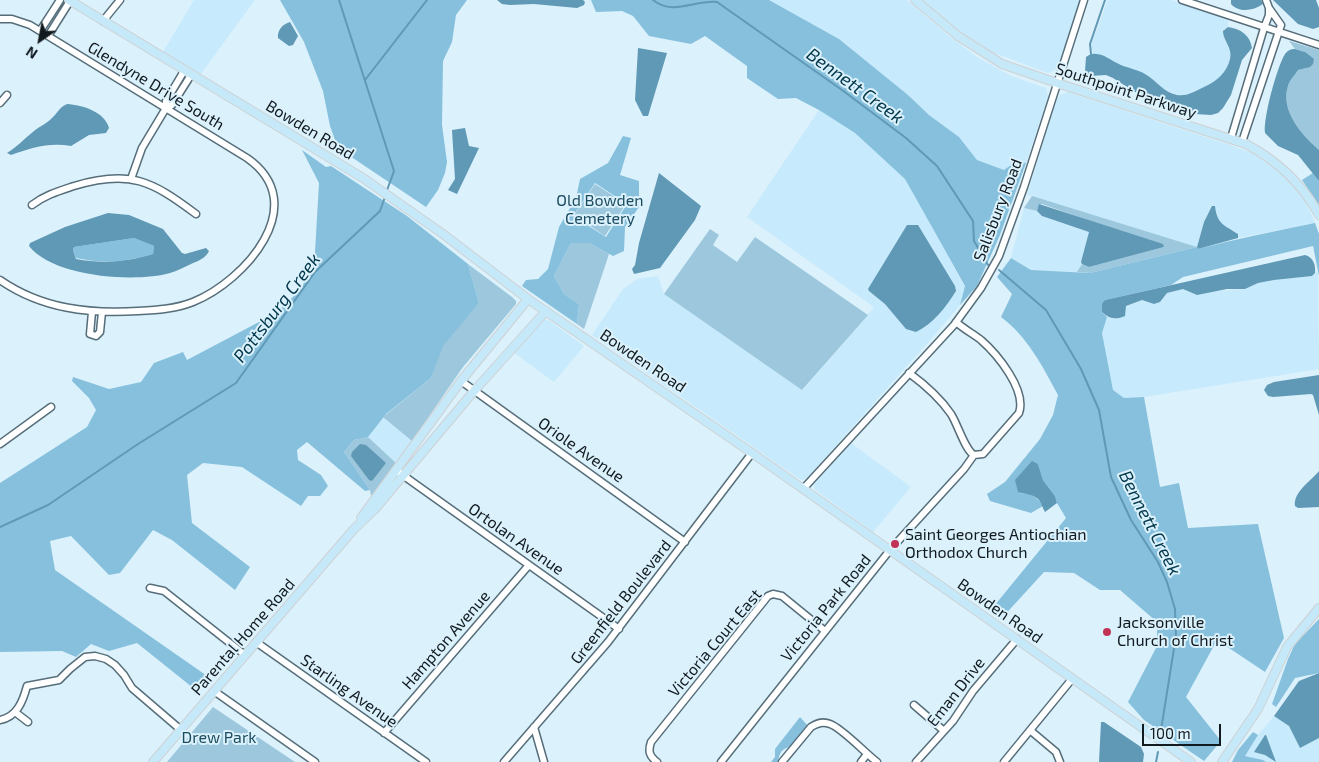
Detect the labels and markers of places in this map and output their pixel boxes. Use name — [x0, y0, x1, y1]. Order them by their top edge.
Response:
place label: Saint Georges Antiochian Orthodox Church — [905, 525, 1086, 563]
marker: Saint Georges Antiochian Orthodox Church — [889, 538, 901, 550]
place label: Jacksonville Church of Christ — [1117, 613, 1233, 651]
marker: Jacksonville Church of Christ — [1101, 626, 1113, 638]

